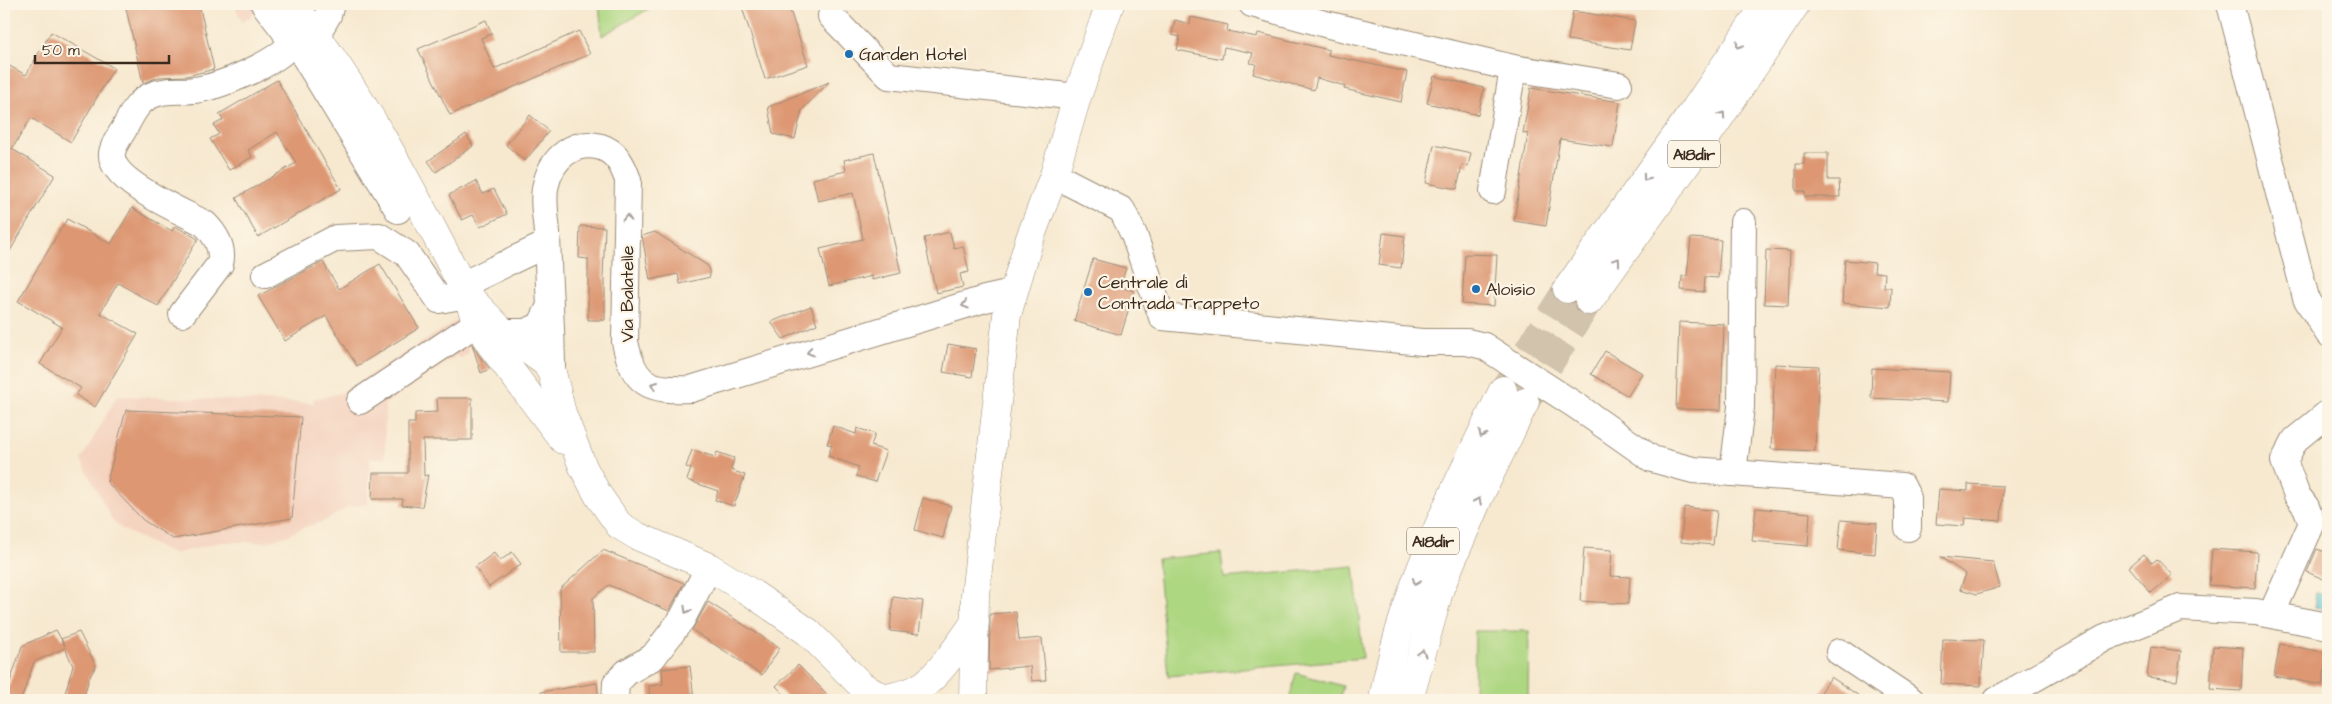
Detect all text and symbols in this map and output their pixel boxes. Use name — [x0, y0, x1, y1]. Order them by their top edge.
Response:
scale bar — [35, 32, 169, 64]
one-way arrow — [1736, 39, 1745, 48]
text: 50 m — [42, 40, 80, 61]
place label: Garden Hotel — [859, 42, 967, 67]
marker: Garden Hotel — [843, 48, 855, 60]
one-way arrow — [1716, 111, 1725, 121]
road number: A18dir — [1668, 140, 1720, 168]
one-way arrow — [1643, 172, 1652, 182]
one-way arrow — [622, 214, 632, 222]
street label: Via Balatelle — [615, 245, 640, 342]
one-way arrow — [1611, 257, 1620, 267]
place label: Centrale di Contrada Trappeto — [1098, 270, 1259, 316]
place label: Aloisio — [1486, 277, 1535, 302]
marker: Aloisio — [1470, 283, 1482, 295]
marker: Centrale di Contrada Trappeto — [1082, 286, 1094, 298]
one-way arrow — [961, 299, 970, 309]
one-way arrow — [806, 347, 814, 357]
one-way arrow — [650, 381, 659, 392]
one-way arrow — [1478, 428, 1488, 437]
one-way arrow — [1471, 497, 1482, 506]
road number: A18dir — [1407, 528, 1459, 554]
one-way arrow — [1411, 577, 1422, 586]
one-way arrow — [683, 605, 693, 614]
one-way arrow — [1416, 650, 1426, 658]

